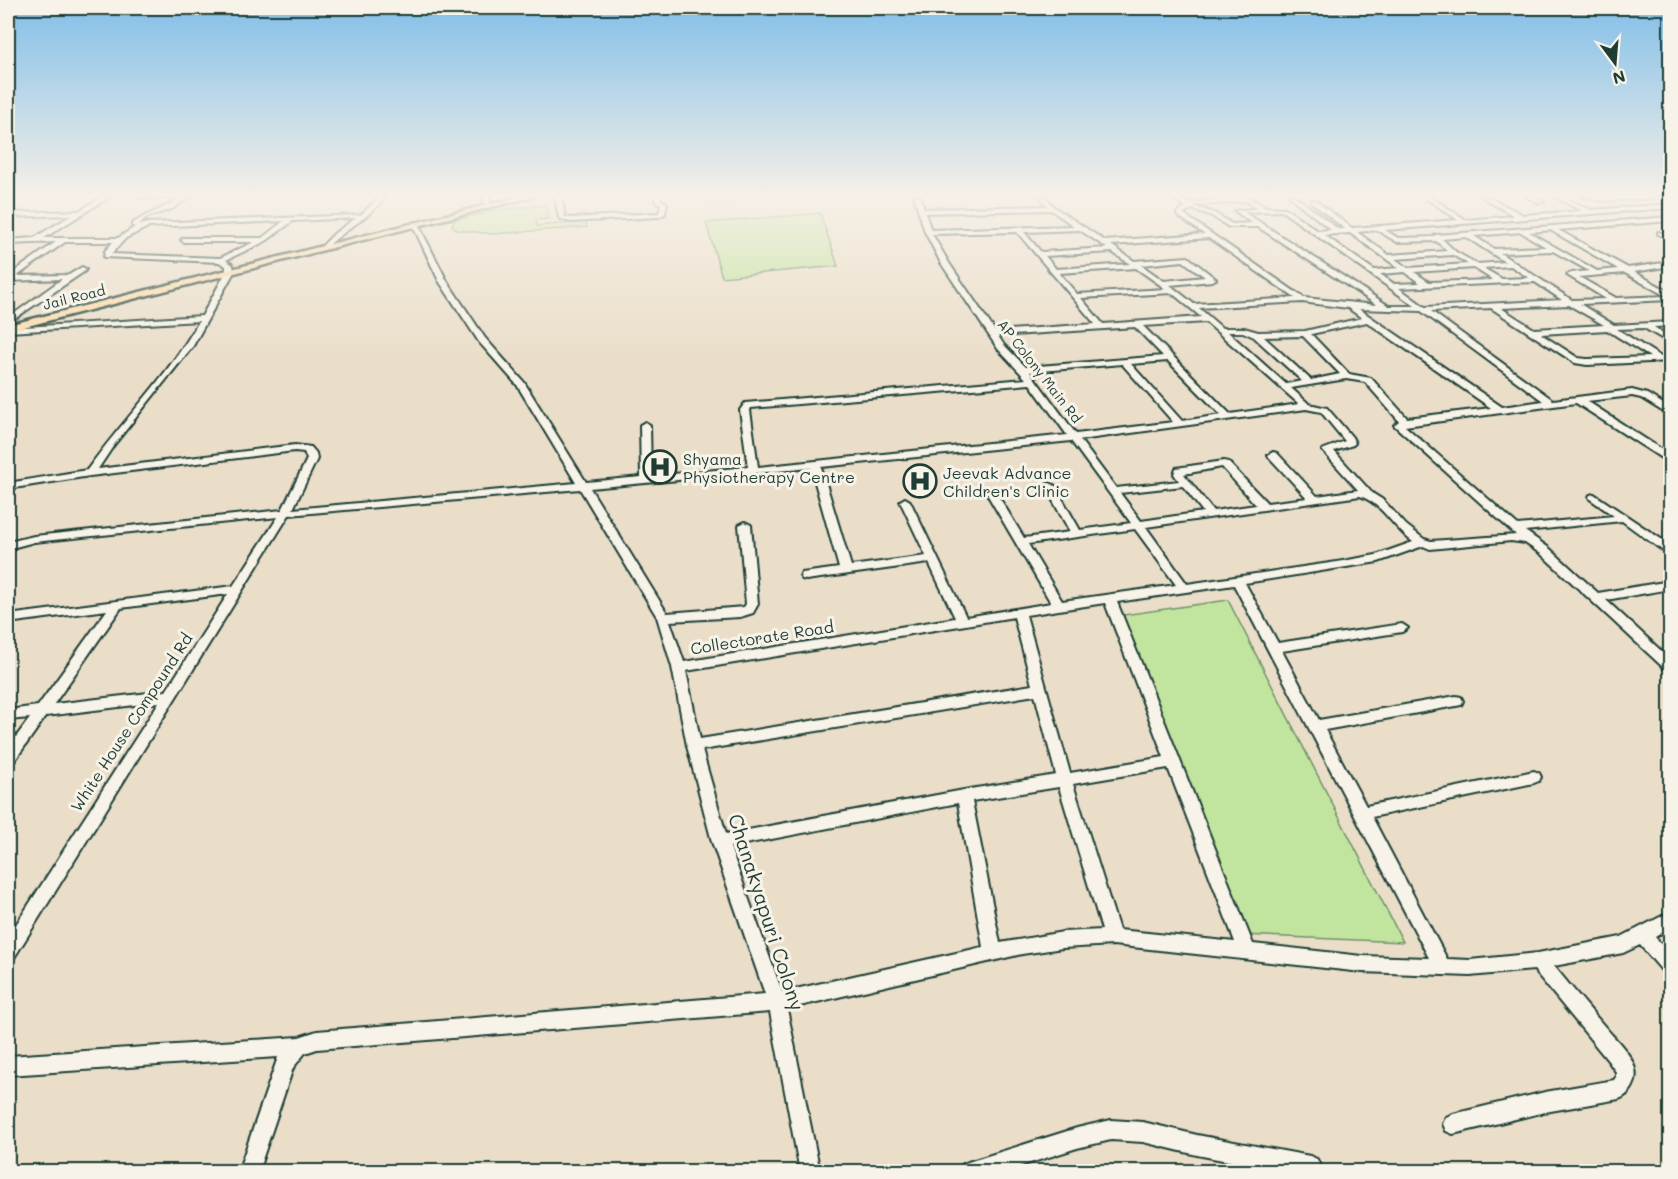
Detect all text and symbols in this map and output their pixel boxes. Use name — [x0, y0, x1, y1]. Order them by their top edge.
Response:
north arrow — [1585, 33, 1645, 93]
text: N — [1611, 66, 1628, 90]
street label: Jail Road — [41, 280, 107, 314]
street label: AP Colony Main Rd — [994, 315, 1087, 427]
place label: Shyama Physiotherapy Centre — [683, 448, 855, 487]
hospital icon: Shyama Physiotherapy Centre — [642, 449, 678, 485]
place label: Jeevak Advance Children's Clinic — [943, 462, 1071, 501]
hospital icon: Jeevak Advance Children's Clinic — [902, 463, 938, 499]
street label: Collectorate Road — [689, 615, 835, 659]
street label: White House Compound Rd — [65, 629, 197, 815]
street label: Chanakyapuri Colony — [723, 810, 811, 1014]

